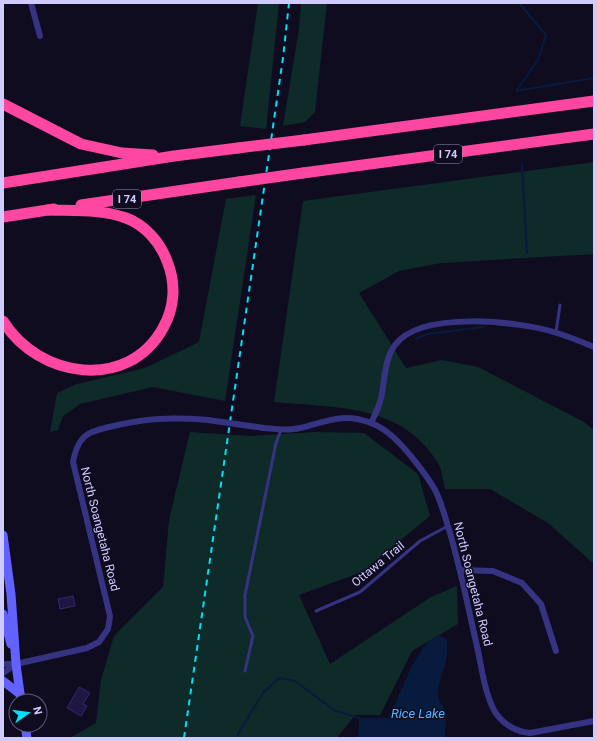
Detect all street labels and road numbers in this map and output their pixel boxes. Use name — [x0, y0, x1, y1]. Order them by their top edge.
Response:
road number: I 74 — [434, 145, 462, 163]
road number: I 74 — [113, 190, 141, 208]
street label: North Soangetaha Road — [78, 465, 122, 593]
street label: North Soangetaha Road — [451, 520, 495, 648]
street label: Ottawa Trail — [349, 538, 407, 590]

